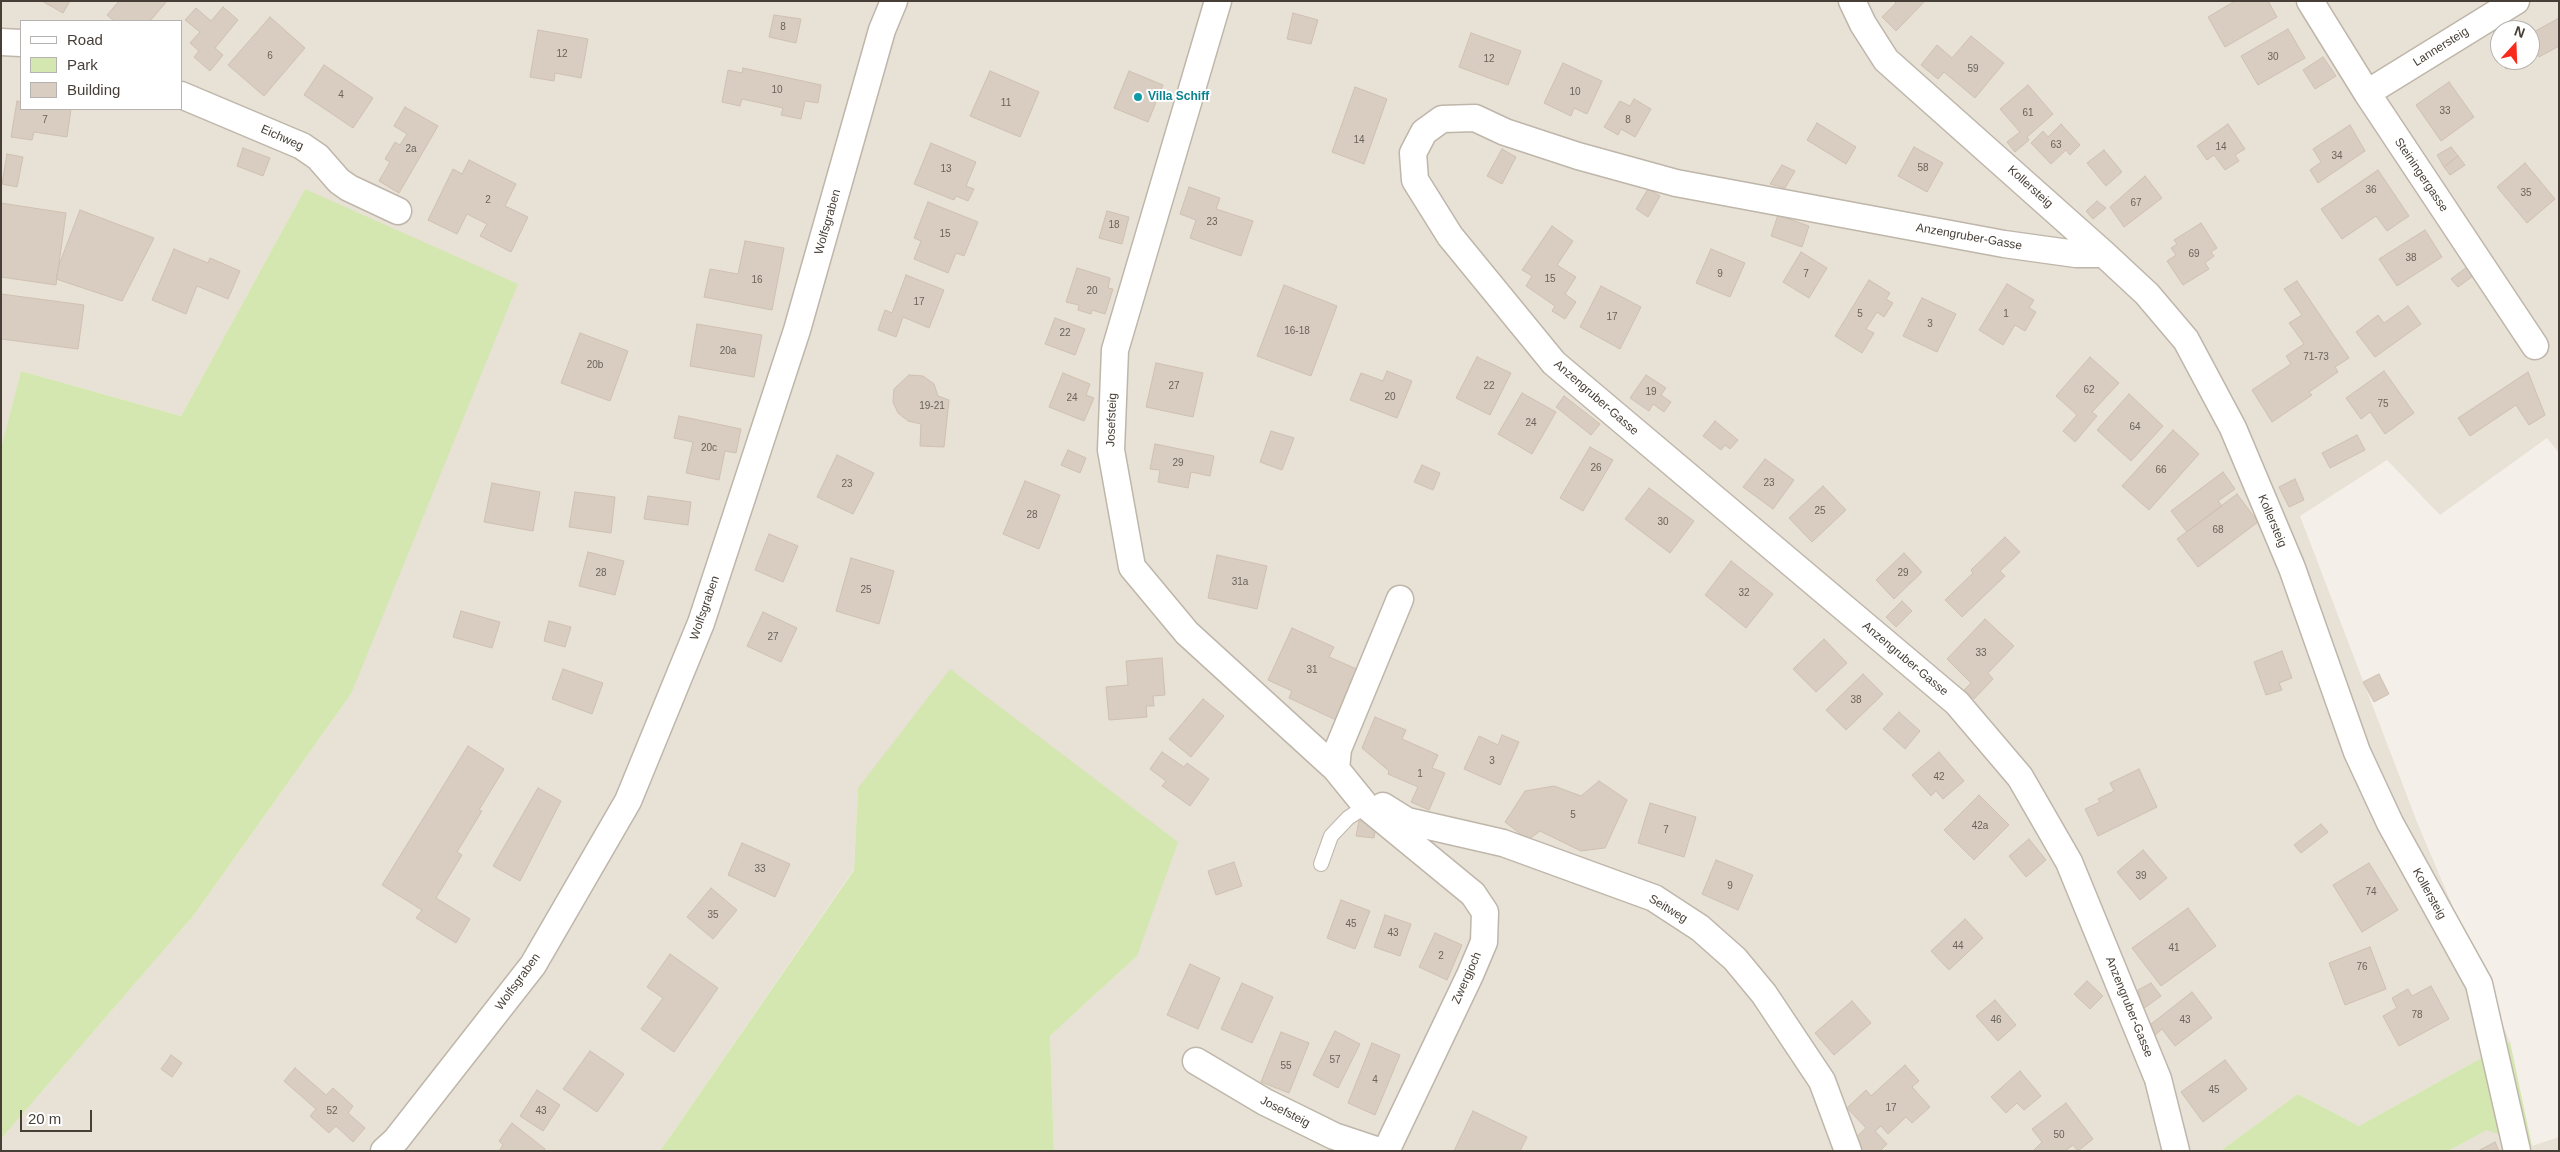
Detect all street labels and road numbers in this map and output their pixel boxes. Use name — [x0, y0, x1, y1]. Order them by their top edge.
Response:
street label: Lannersteig — [2411, 24, 2471, 70]
street label: Eichweg — [258, 122, 306, 154]
street label: Steiningergasse — [2391, 135, 2451, 215]
street label: Kollersteig — [2004, 163, 2056, 211]
street label: Wolfsgraben — [812, 188, 844, 256]
street label: Anzengruber-Gasse — [1915, 221, 2023, 253]
street label: Anzengruber-Gasse — [1551, 357, 1641, 439]
street label: Josefsteig — [1104, 393, 1120, 447]
street label: Kollersteig — [2254, 492, 2290, 550]
street label: Wolfsgraben — [687, 574, 723, 642]
street label: Anzengruber-Gasse — [1859, 619, 1951, 699]
street label: Kollersteig — [2409, 866, 2449, 922]
street label: Seitweg — [1646, 892, 1690, 926]
street label: Zwergjoch — [1449, 950, 1485, 1006]
street label: Wolfsgraben — [492, 951, 544, 1013]
street label: Anzengruber-Gasse — [2102, 955, 2156, 1059]
street label: Josefsteig — [1258, 1093, 1312, 1131]

